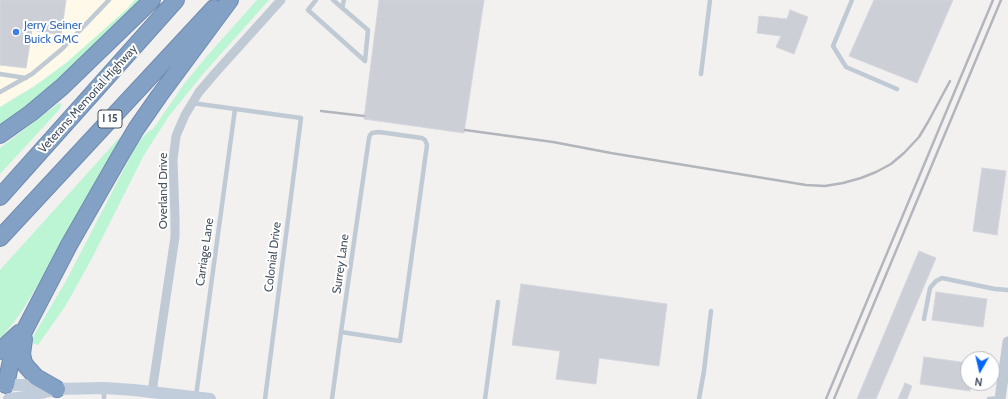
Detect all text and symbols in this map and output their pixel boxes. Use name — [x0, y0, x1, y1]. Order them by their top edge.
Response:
place label: Jerry Seiner Buick GMC — [24, 18, 82, 46]
marker: Jerry Seiner Buick GMC — [11, 27, 21, 37]
street label: Veterans Memorial Highway — [36, 42, 140, 156]
road number: I 15 — [98, 110, 122, 128]
street label: Overland Drive — [156, 153, 170, 229]
street label: Carriage Lane — [193, 217, 217, 287]
street label: Colonial Drive — [262, 221, 284, 293]
street label: Surrey Lane — [330, 233, 352, 295]
north arrow — [960, 351, 1000, 391]
text: N — [974, 374, 983, 389]

